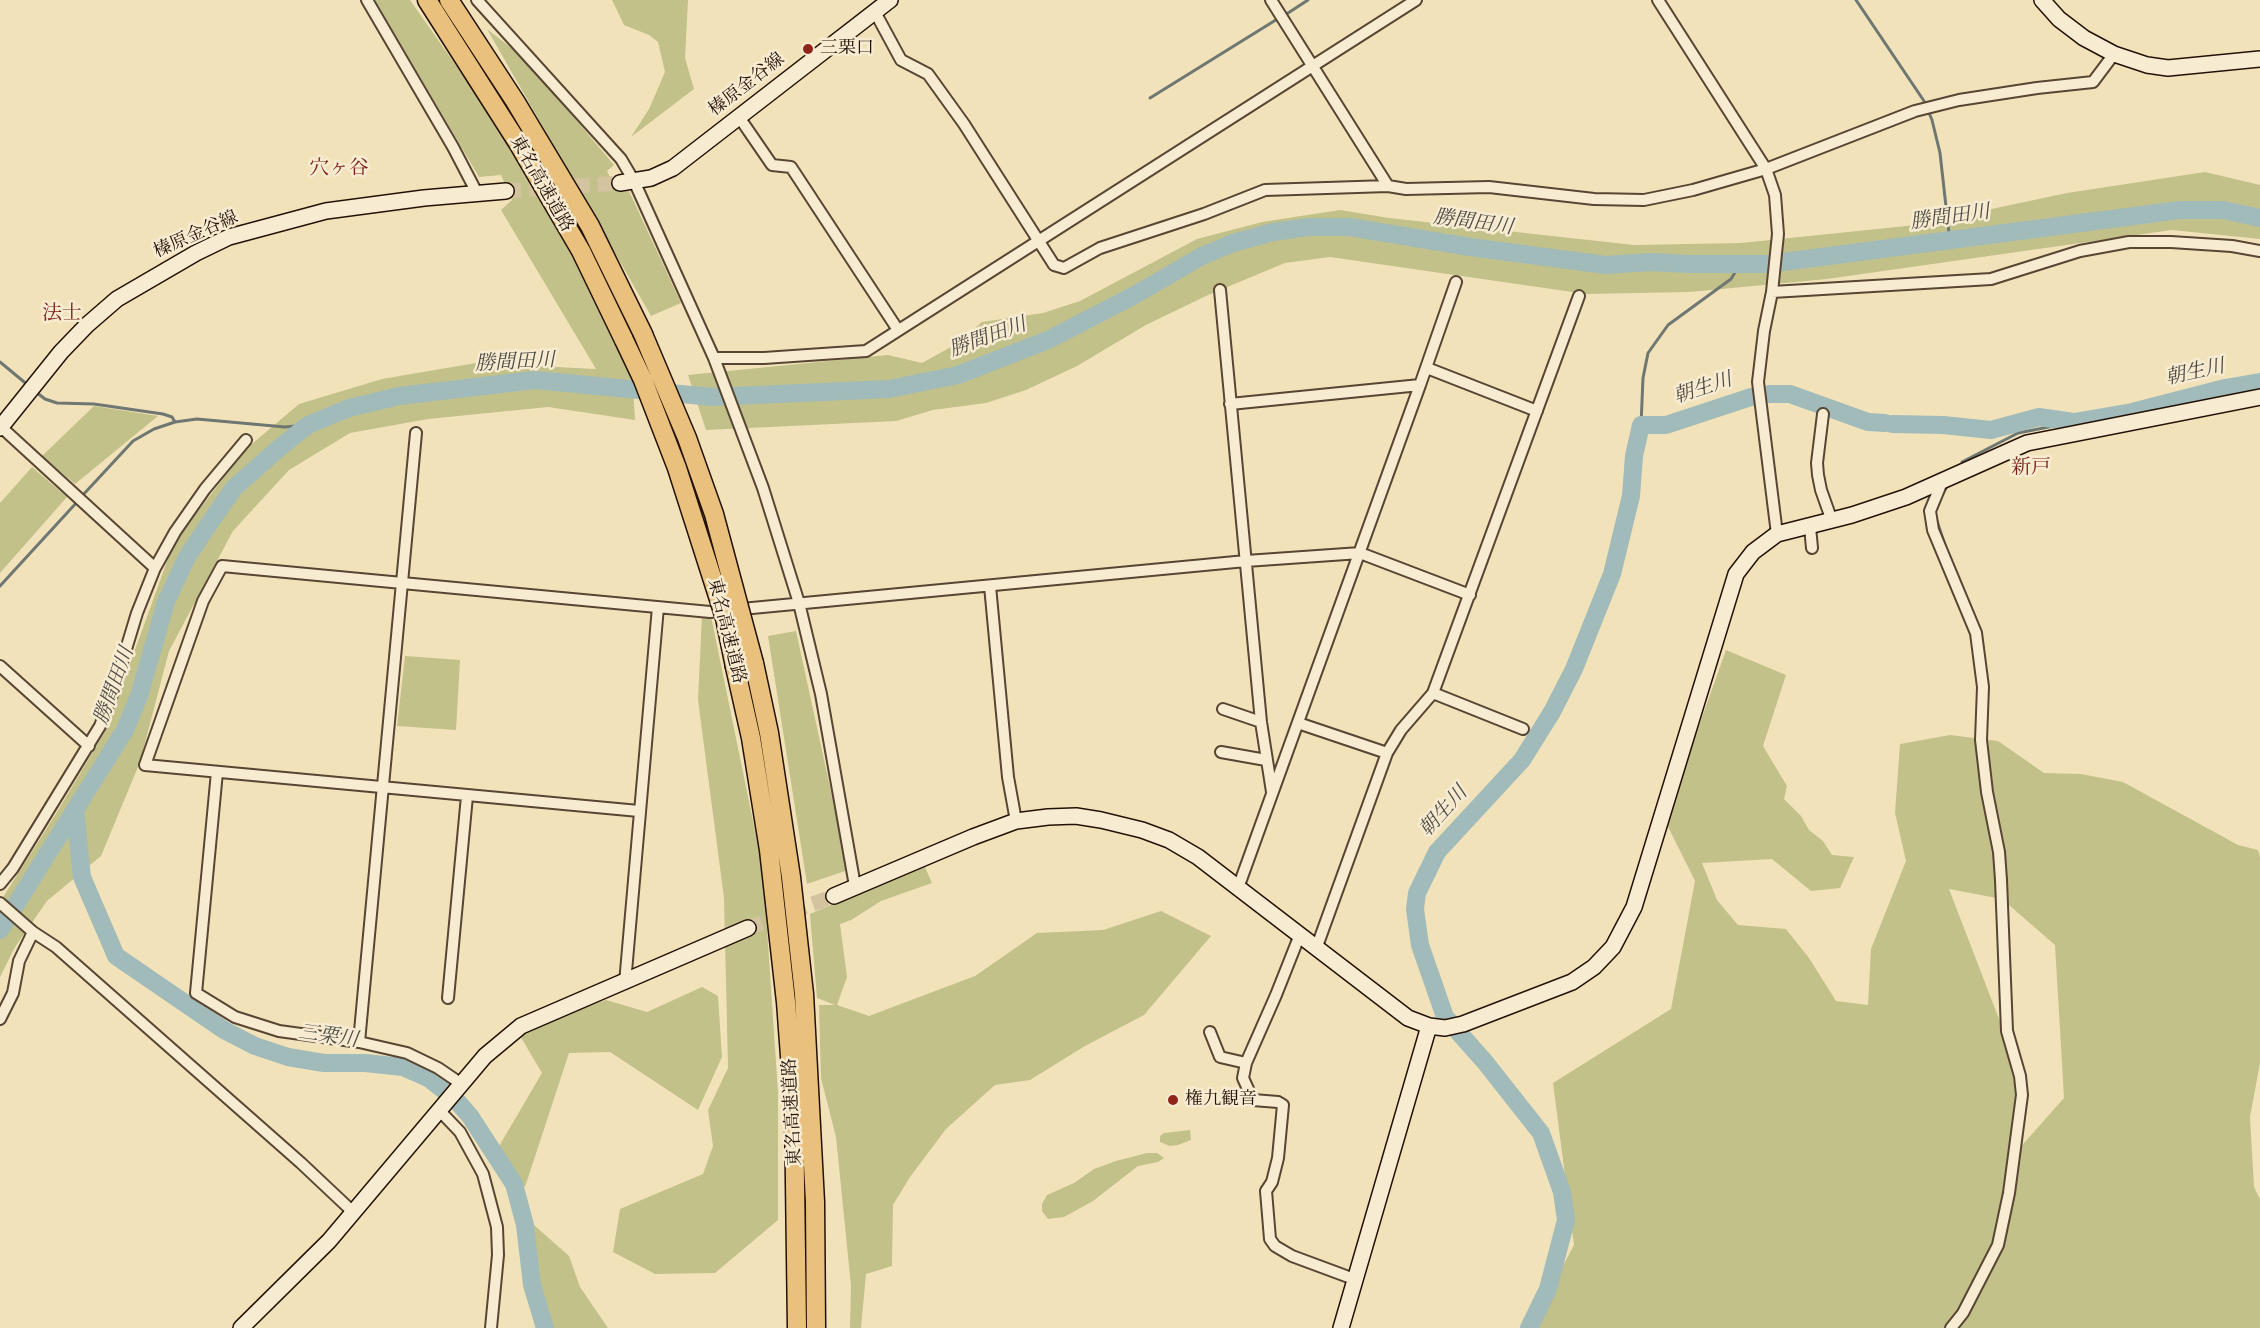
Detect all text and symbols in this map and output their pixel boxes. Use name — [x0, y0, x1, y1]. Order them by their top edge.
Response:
place label: 三栗口 — [820, 38, 874, 60]
marker: 三栗口 — [801, 42, 815, 56]
street label: 榛原金谷線 — [705, 49, 789, 121]
street label: 東名高速道路 — [505, 132, 577, 236]
district label: 穴ヶ谷 — [309, 157, 369, 181]
water label: 勝間田川 — [1909, 201, 1991, 235]
water label: 勝間田川 — [1432, 206, 1514, 240]
street label: 榛原金谷線 — [150, 207, 242, 263]
district label: 法士 — [42, 302, 82, 326]
water label: 勝間田川 — [946, 313, 1030, 363]
water label: 勝間田川 — [474, 349, 556, 377]
water label: 朝生川 — [2163, 355, 2227, 391]
water label: 朝生川 — [1671, 368, 1735, 410]
district label: 新戸 — [2011, 456, 2051, 480]
street label: 東名高速道路 — [702, 576, 750, 686]
water label: 勝間田川 — [90, 644, 140, 728]
water label: 朝生川 — [1415, 782, 1473, 842]
water label: 三栗川 — [297, 1021, 359, 1053]
street label: 東名高速道路 — [779, 1058, 807, 1166]
place label: 権九観音 — [1185, 1089, 1257, 1111]
marker: 権九観音 — [1166, 1093, 1180, 1107]

